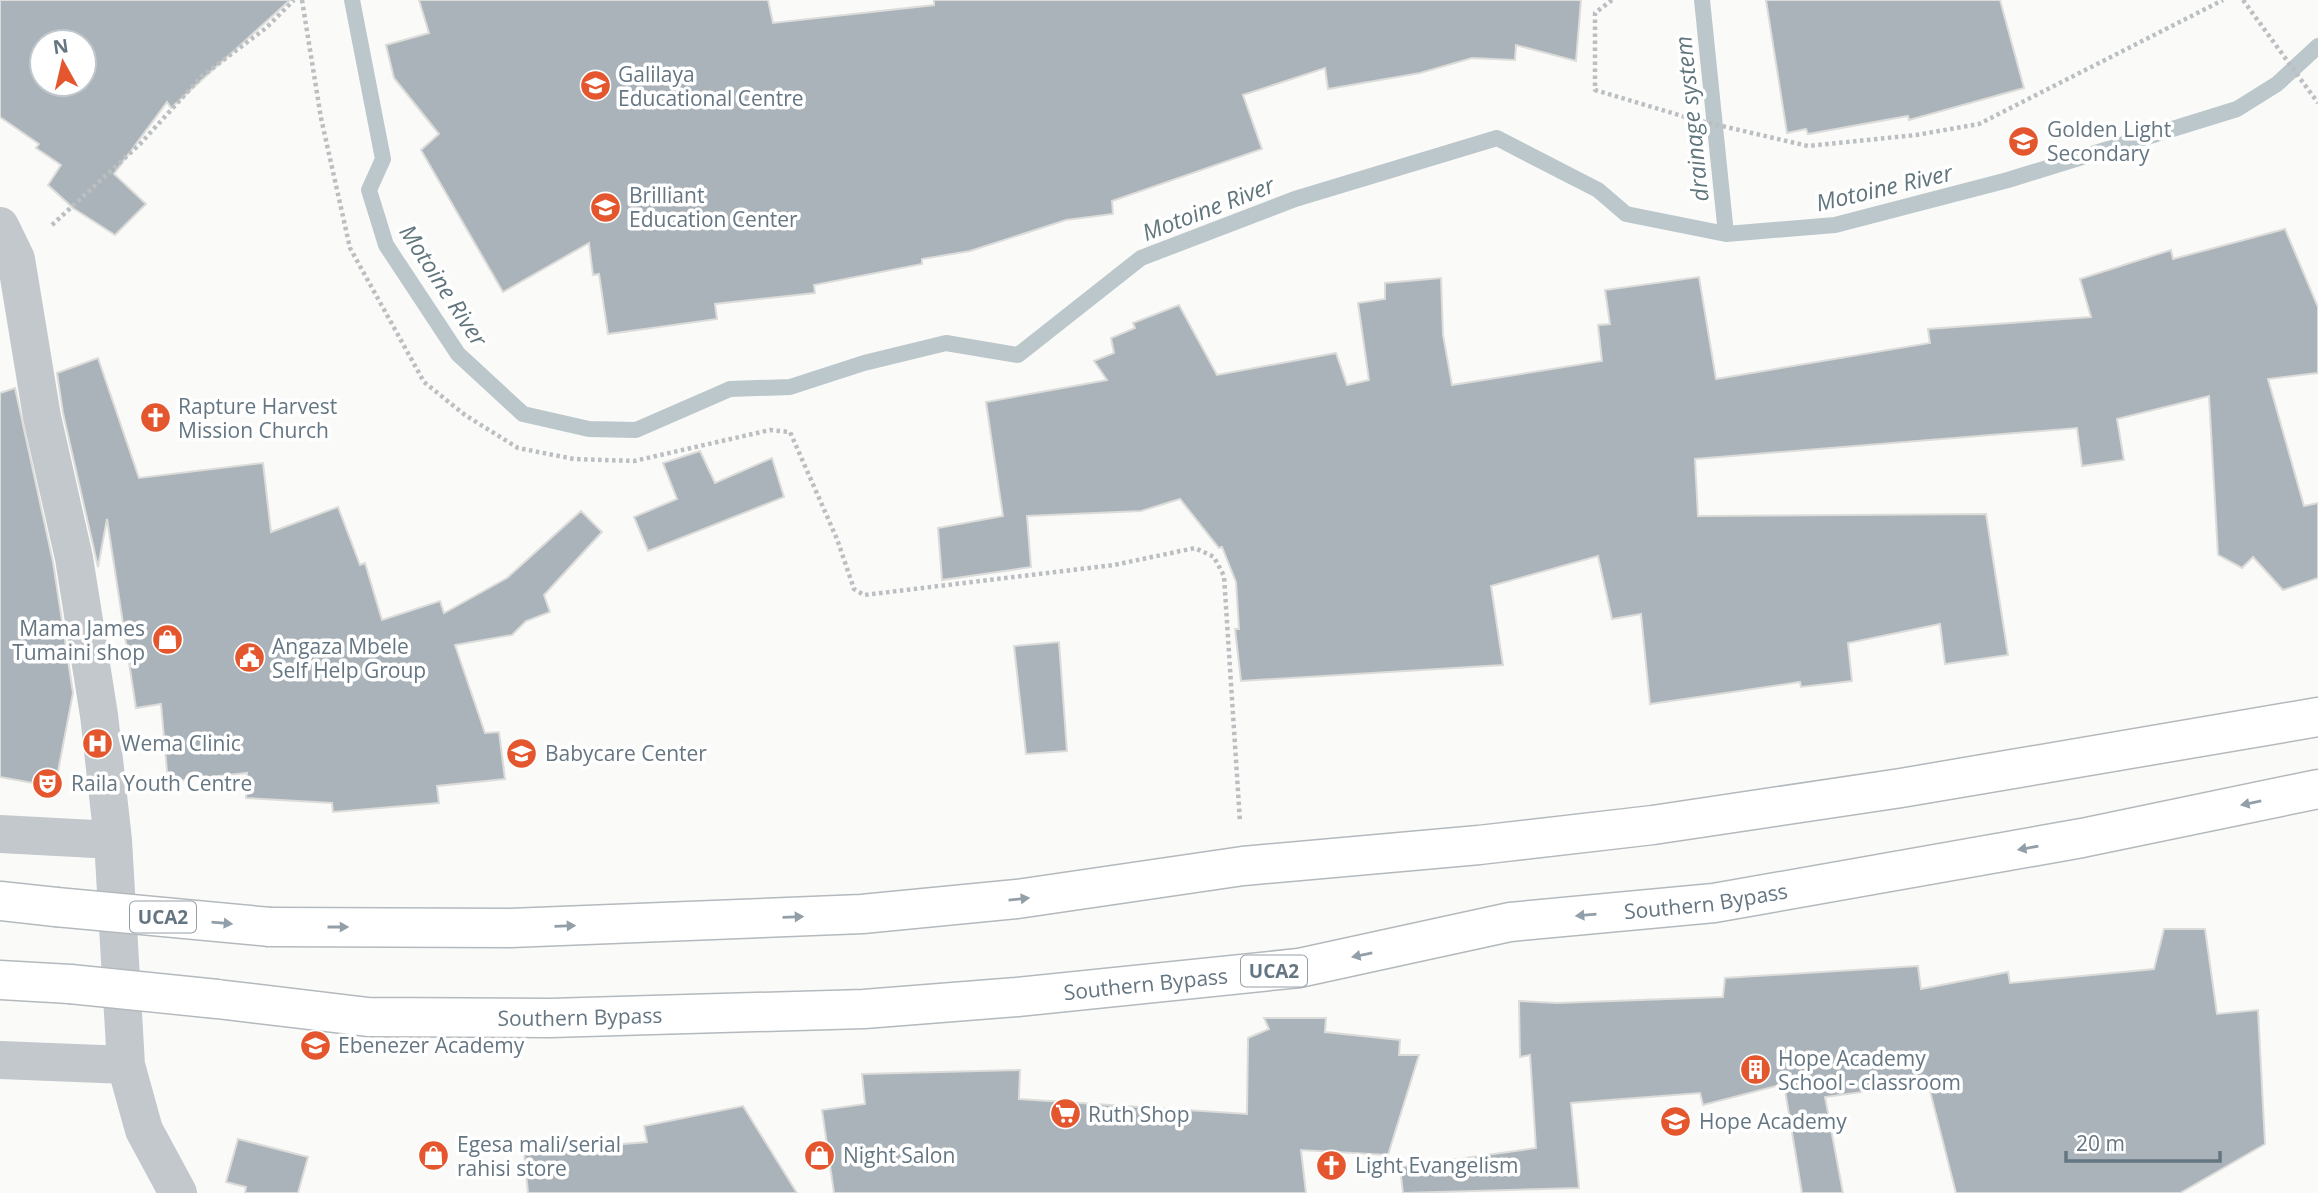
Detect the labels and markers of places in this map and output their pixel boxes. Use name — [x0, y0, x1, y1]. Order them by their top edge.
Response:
place label: Galilaya Educational Centre — [618, 60, 804, 112]
school or university icon: Galilaya Educational Centre — [578, 69, 612, 103]
place label: Golden Light Secondary — [2047, 115, 2171, 167]
school or university icon: Golden Light Secondary — [2007, 124, 2041, 158]
place label: Brilliant Education Center — [629, 181, 798, 233]
school or university icon: Brilliant Education Center — [589, 190, 623, 224]
place label: Rapture Harvest Mission Church — [178, 392, 337, 444]
church icon: Rapture Harvest Mission Church — [138, 401, 172, 435]
place label: Mama James Tumaini shop — [12, 614, 145, 666]
shop icon: Mama James Tumaini shop — [151, 623, 185, 657]
place label: Angaza Mbele Self Help Group — [272, 632, 426, 684]
public building icon: Angaza Mbele Self Help Group — [232, 641, 266, 675]
hospital icon: Wema Clinic — [81, 726, 115, 760]
place label: Wema Clinic — [121, 729, 241, 757]
school or university icon: Babycare Center — [505, 736, 539, 770]
place label: Babycare Center — [545, 739, 707, 767]
theatre icon: Raila Youth Centre — [31, 766, 65, 800]
place label: Raila Youth Centre — [71, 769, 252, 797]
school or university icon: Ebenezer Academy — [298, 1028, 332, 1062]
place label: Ebenezer Academy — [338, 1031, 525, 1059]
place label: Hope Academy School - classroom — [1778, 1044, 1961, 1096]
building icon: Hope Academy School - classroom — [1738, 1053, 1772, 1087]
supermarket icon: Ruth Shop — [1048, 1097, 1082, 1131]
place label: Ruth Shop — [1088, 1100, 1190, 1128]
school or university icon: Hope Academy — [1659, 1104, 1693, 1138]
place label: Hope Academy — [1699, 1107, 1847, 1135]
place label: Egesa mali/serial rahisi store — [457, 1130, 621, 1182]
shop icon: Night Salon — [803, 1138, 837, 1172]
shop icon: Egesa mali/serial rahisi store — [417, 1139, 451, 1173]
place label: Night Salon — [843, 1141, 955, 1169]
church icon: Light Evangelism — [1315, 1148, 1349, 1182]
place label: Light Evangelism — [1355, 1151, 1518, 1179]

